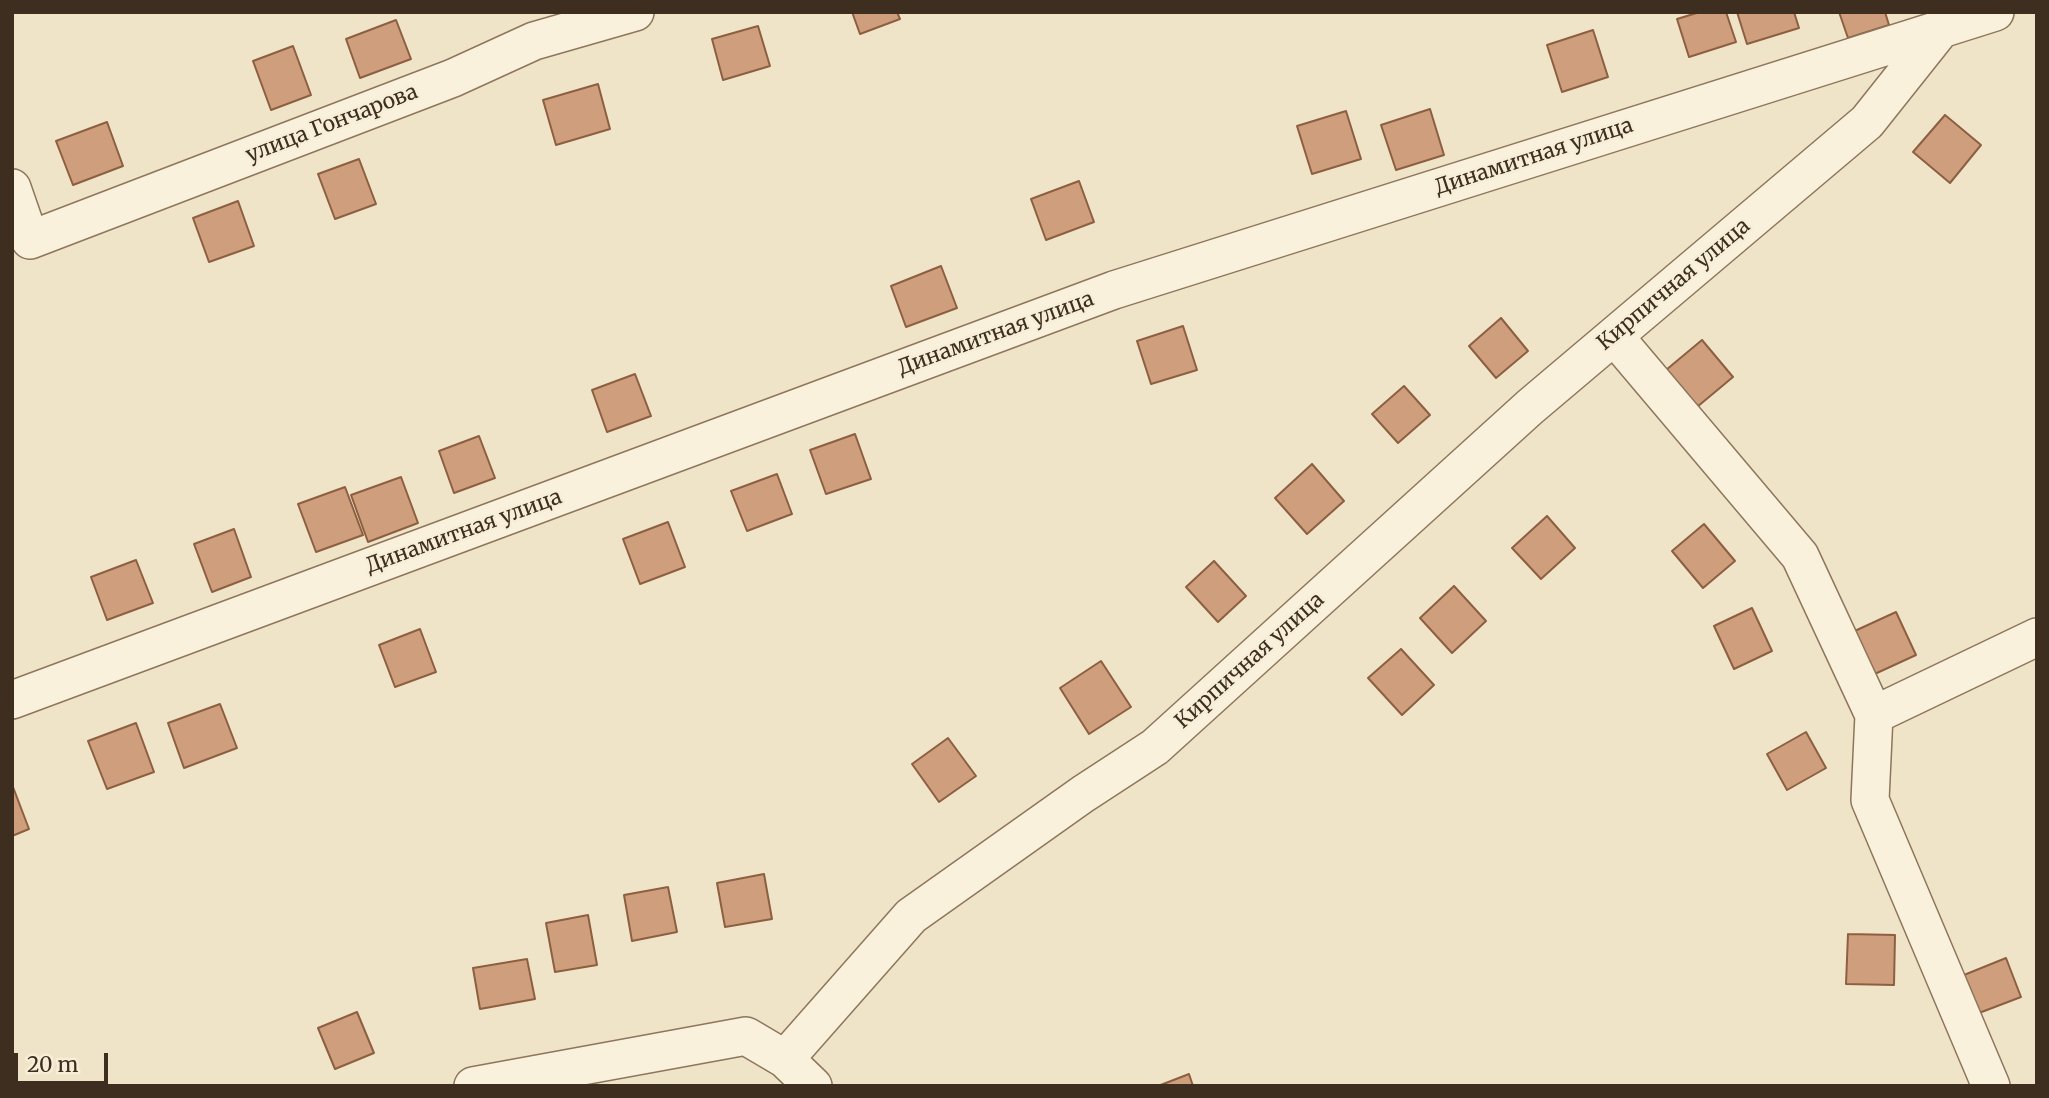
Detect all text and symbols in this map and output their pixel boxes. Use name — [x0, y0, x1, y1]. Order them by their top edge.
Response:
street label: улица Гончарова — [243, 80, 421, 168]
street label: Динамитная улица — [1432, 113, 1636, 201]
street label: Кирпичная улица — [1593, 214, 1755, 356]
street label: Динамитная улица — [895, 287, 1097, 381]
street label: Динамитная улица — [363, 485, 565, 579]
street label: Кирпичная улица — [1170, 588, 1330, 734]
scale bar — [18, 1038, 112, 1082]
text: 20 m — [27, 1051, 78, 1078]

